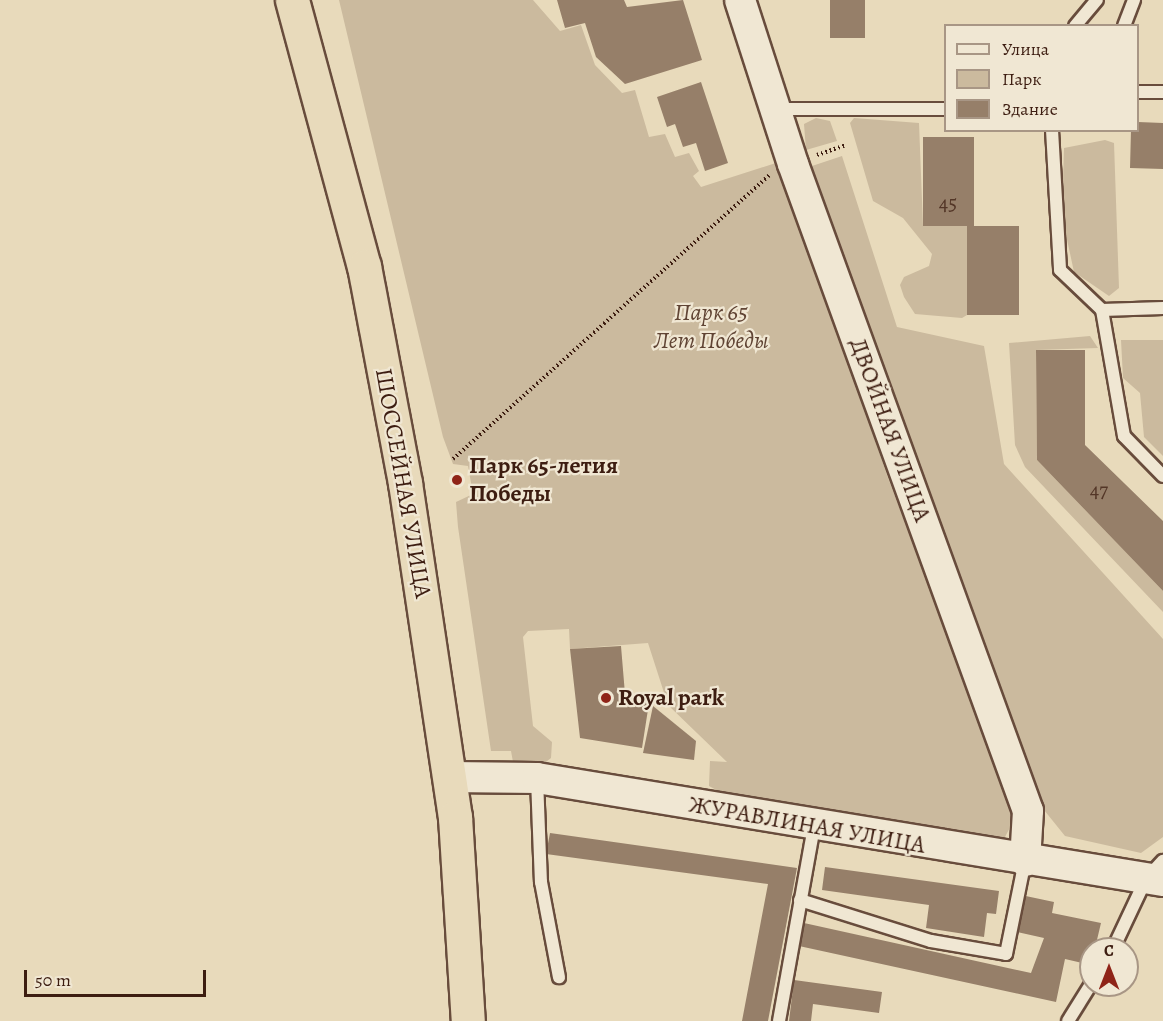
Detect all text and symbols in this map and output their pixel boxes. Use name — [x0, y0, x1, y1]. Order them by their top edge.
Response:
legend — [944, 24, 1139, 132]
text: Улица — [1002, 37, 1049, 61]
text: Парк — [1002, 67, 1042, 91]
text: Здание — [1002, 97, 1058, 121]
house number: 45 — [939, 190, 957, 216]
park label: Парк 65 Лет Победы — [654, 299, 768, 355]
street label: ДВОЙНАЯ УЛИЦА — [843, 334, 937, 526]
street label: ШОССЕЙНАЯ УЛИЦА — [369, 366, 437, 600]
place label: Парк 65-летия Победы — [469, 452, 618, 508]
marker: Парк 65-летия Победы — [450, 473, 464, 487]
house number: 47 — [1090, 477, 1108, 503]
place label: Royal park — [618, 684, 724, 712]
marker: Royal park — [599, 691, 613, 705]
street label: ЖУРАВЛИНАЯ УЛИЦА — [687, 790, 927, 860]
north arrow — [1079, 937, 1139, 997]
text: С — [1104, 940, 1114, 962]
scale bar — [27, 958, 208, 996]
text: 50 m — [35, 968, 71, 992]

